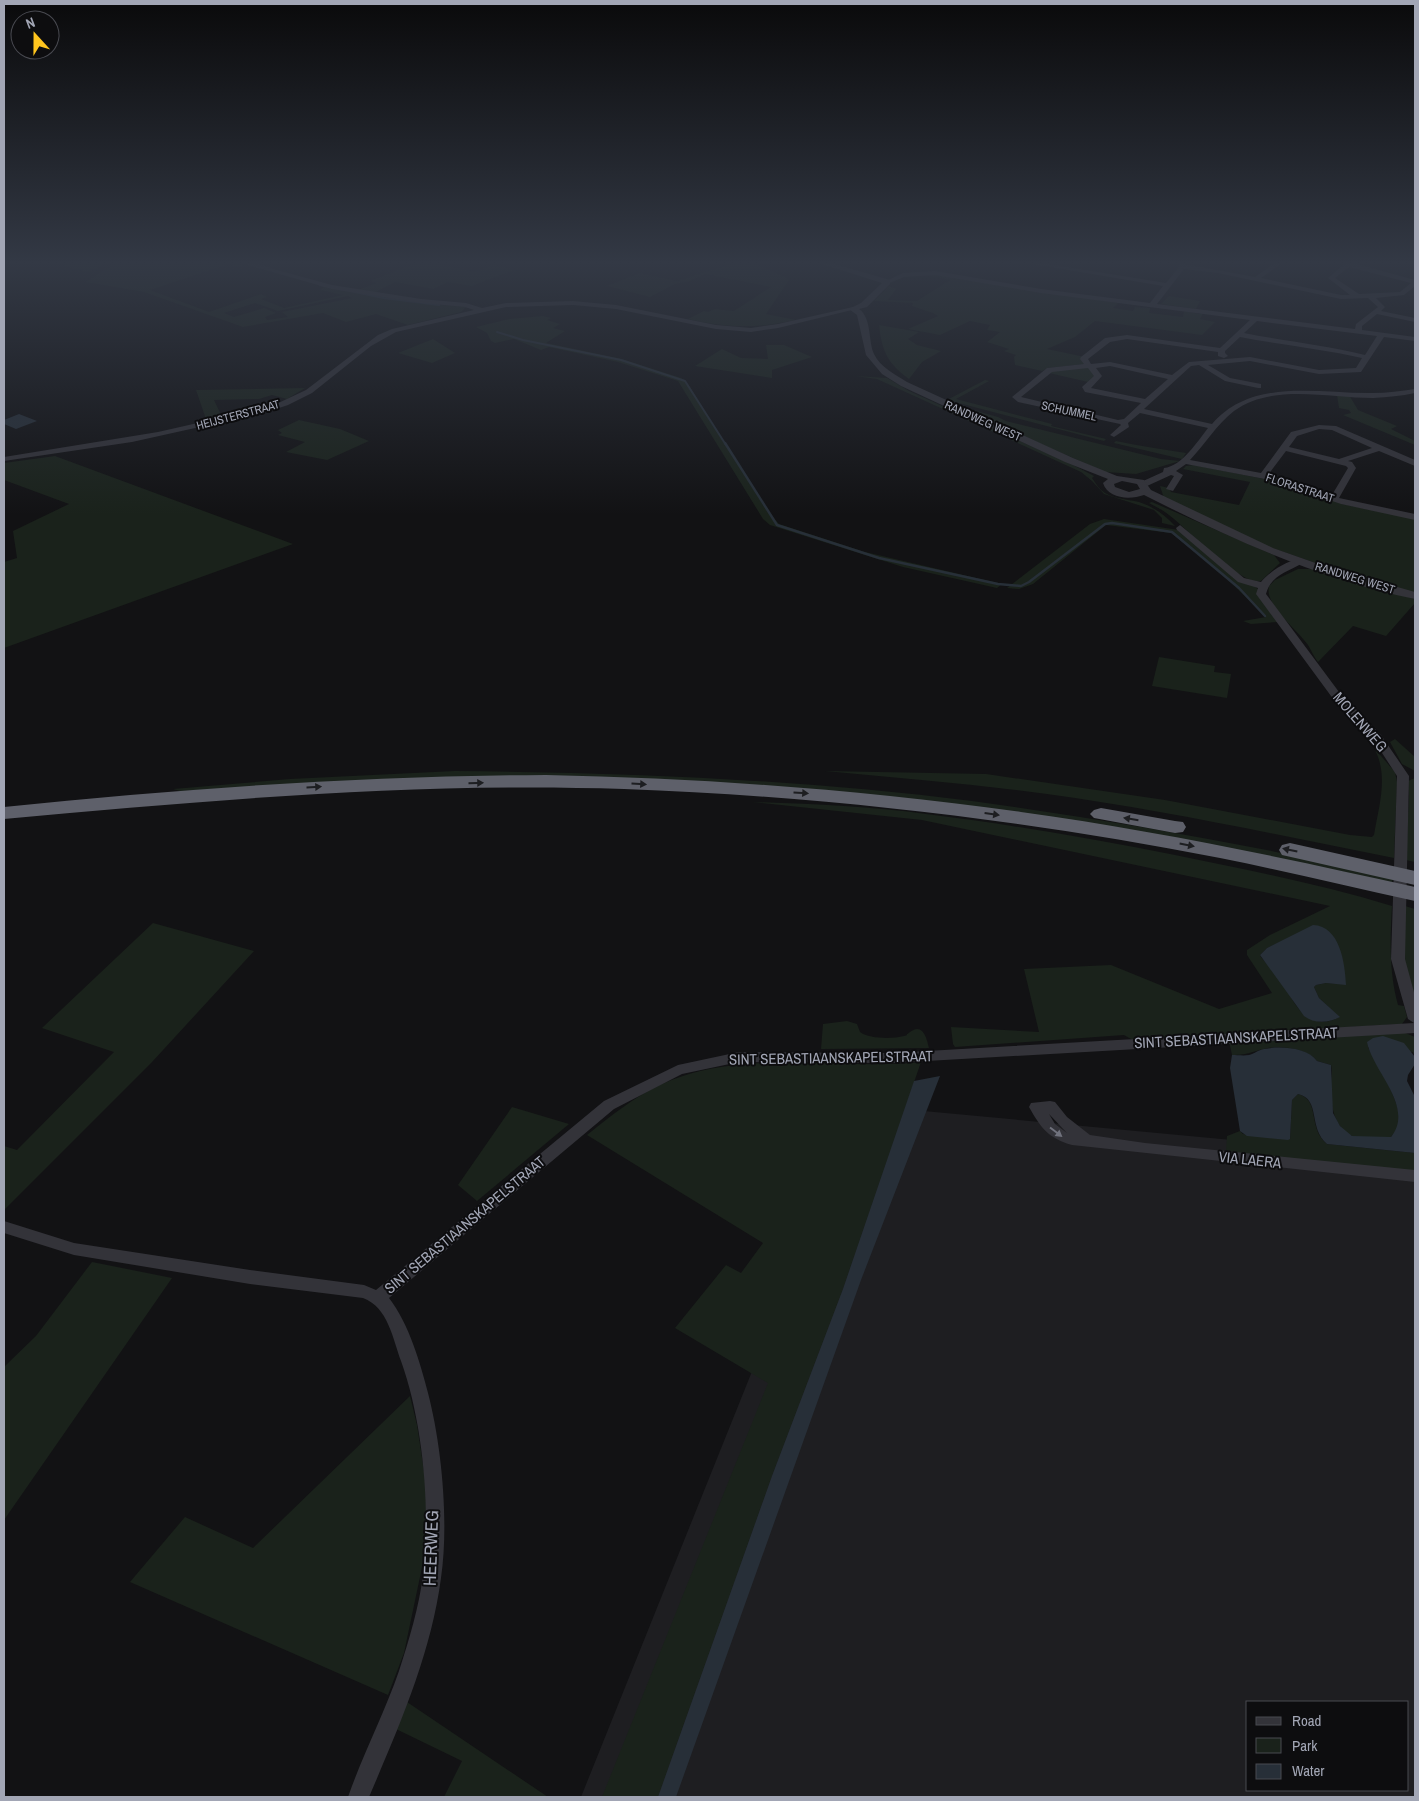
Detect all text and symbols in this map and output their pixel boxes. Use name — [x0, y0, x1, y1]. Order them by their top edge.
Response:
north arrow — [10, 10, 60, 60]
text: N — [23, 13, 37, 33]
street label: HEIJSTERSTRAAT — [195, 396, 281, 434]
street label: RANDWEG WEST — [942, 397, 1024, 445]
street label: SCHUMMEL — [1040, 397, 1099, 425]
street label: FLORASTRAAT — [1264, 469, 1336, 507]
street label: RANDWEG WEST — [1313, 558, 1397, 598]
street label: MOLENWEG — [1328, 687, 1392, 756]
one-way arrow — [469, 778, 485, 786]
one-way arrow — [631, 780, 647, 788]
one-way arrow — [306, 783, 322, 791]
one-way arrow — [793, 790, 809, 798]
one-way arrow — [984, 810, 1000, 818]
one-way arrow — [1122, 815, 1138, 823]
one-way arrow — [1179, 841, 1195, 849]
one-way arrow — [1283, 846, 1298, 854]
street label: SINT SEBASTIAANSKAPELSTRAAT — [1134, 1022, 1339, 1053]
street label: SINT SEBASTIAANSKAPELSTRAAT — [729, 1045, 934, 1070]
one-way arrow — [1049, 1127, 1063, 1137]
street label: VIA LAERA — [1218, 1146, 1283, 1173]
street label: SINT SEBASTIAANSKAPELSTRAAT — [380, 1151, 550, 1298]
street label: HEERWEG — [417, 1510, 444, 1586]
legend — [1246, 1701, 1409, 1791]
text: Road — [1292, 1710, 1321, 1731]
text: Park — [1292, 1735, 1318, 1756]
text: Water — [1292, 1760, 1324, 1781]

